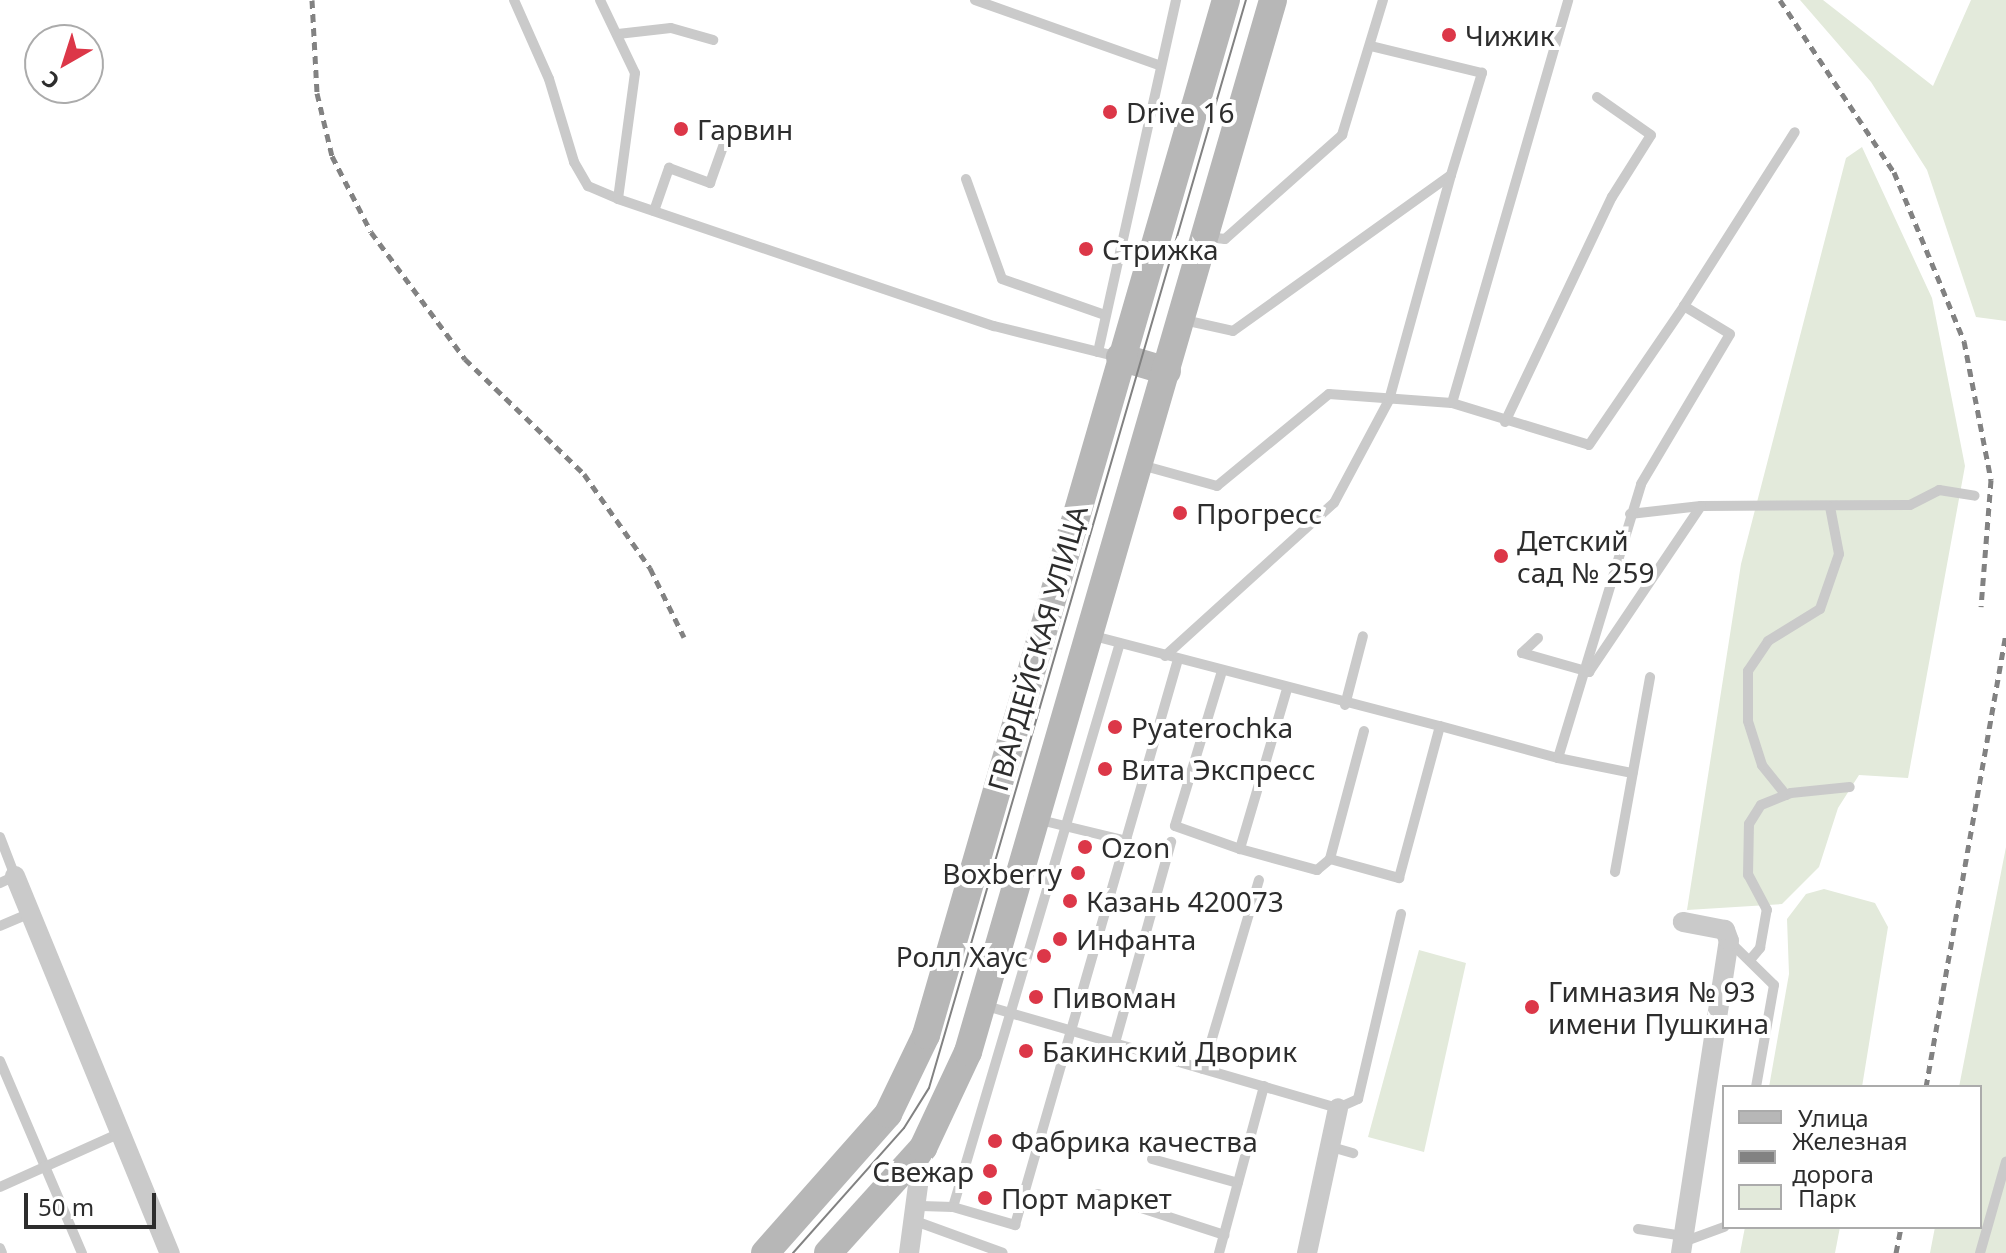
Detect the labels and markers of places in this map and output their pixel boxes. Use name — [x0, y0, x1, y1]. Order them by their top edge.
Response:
place label: Чижик — [1465, 18, 1555, 52]
marker: Чижик — [1440, 26, 1458, 44]
place label: Drive 16 — [1126, 95, 1235, 129]
marker: Drive 16 — [1101, 103, 1119, 121]
place label: Гарвин — [697, 112, 793, 146]
marker: Гарвин — [672, 120, 690, 138]
place label: Стрижка — [1102, 232, 1218, 266]
marker: Стрижка — [1077, 240, 1095, 258]
place label: Прогресс — [1196, 496, 1322, 530]
marker: Прогресс — [1171, 504, 1189, 522]
place label: Детский сад № 259 — [1517, 523, 1655, 589]
marker: Детский сад № 259 — [1492, 547, 1510, 565]
place label: Pyaterochka — [1131, 710, 1293, 744]
marker: Pyaterochka — [1106, 718, 1124, 736]
place label: Вита Экспресс — [1121, 752, 1315, 786]
marker: Вита Экспресс — [1096, 760, 1114, 778]
place label: Ozon — [1101, 830, 1170, 864]
marker: Ozon — [1076, 838, 1094, 856]
place label: Boxberry — [942, 856, 1062, 890]
marker: Boxberry — [1069, 864, 1087, 882]
place label: Казань 420073 — [1086, 884, 1284, 918]
marker: Казань 420073 — [1061, 892, 1079, 910]
place label: Инфанта — [1076, 922, 1196, 956]
marker: Инфанта — [1051, 930, 1069, 948]
place label: Ролл Хаус — [896, 939, 1028, 973]
marker: Ролл Хаус — [1035, 947, 1053, 965]
place label: Гимназия № 93 имени Пушкина — [1548, 974, 1769, 1040]
place label: Пивоман — [1052, 980, 1177, 1014]
marker: Пивоман — [1027, 988, 1045, 1006]
marker: Гимназия № 93 имени Пушкина — [1523, 998, 1541, 1016]
place label: Бакинский Дворик — [1042, 1034, 1297, 1068]
marker: Бакинский Дворик — [1017, 1042, 1035, 1060]
place label: Фабрика качества — [1011, 1124, 1258, 1158]
marker: Фабрика качества — [986, 1132, 1004, 1150]
place label: Свежар — [872, 1154, 974, 1188]
marker: Свежар — [981, 1162, 999, 1180]
place label: Порт маркет — [1001, 1181, 1172, 1215]
marker: Порт маркет — [976, 1189, 994, 1207]

